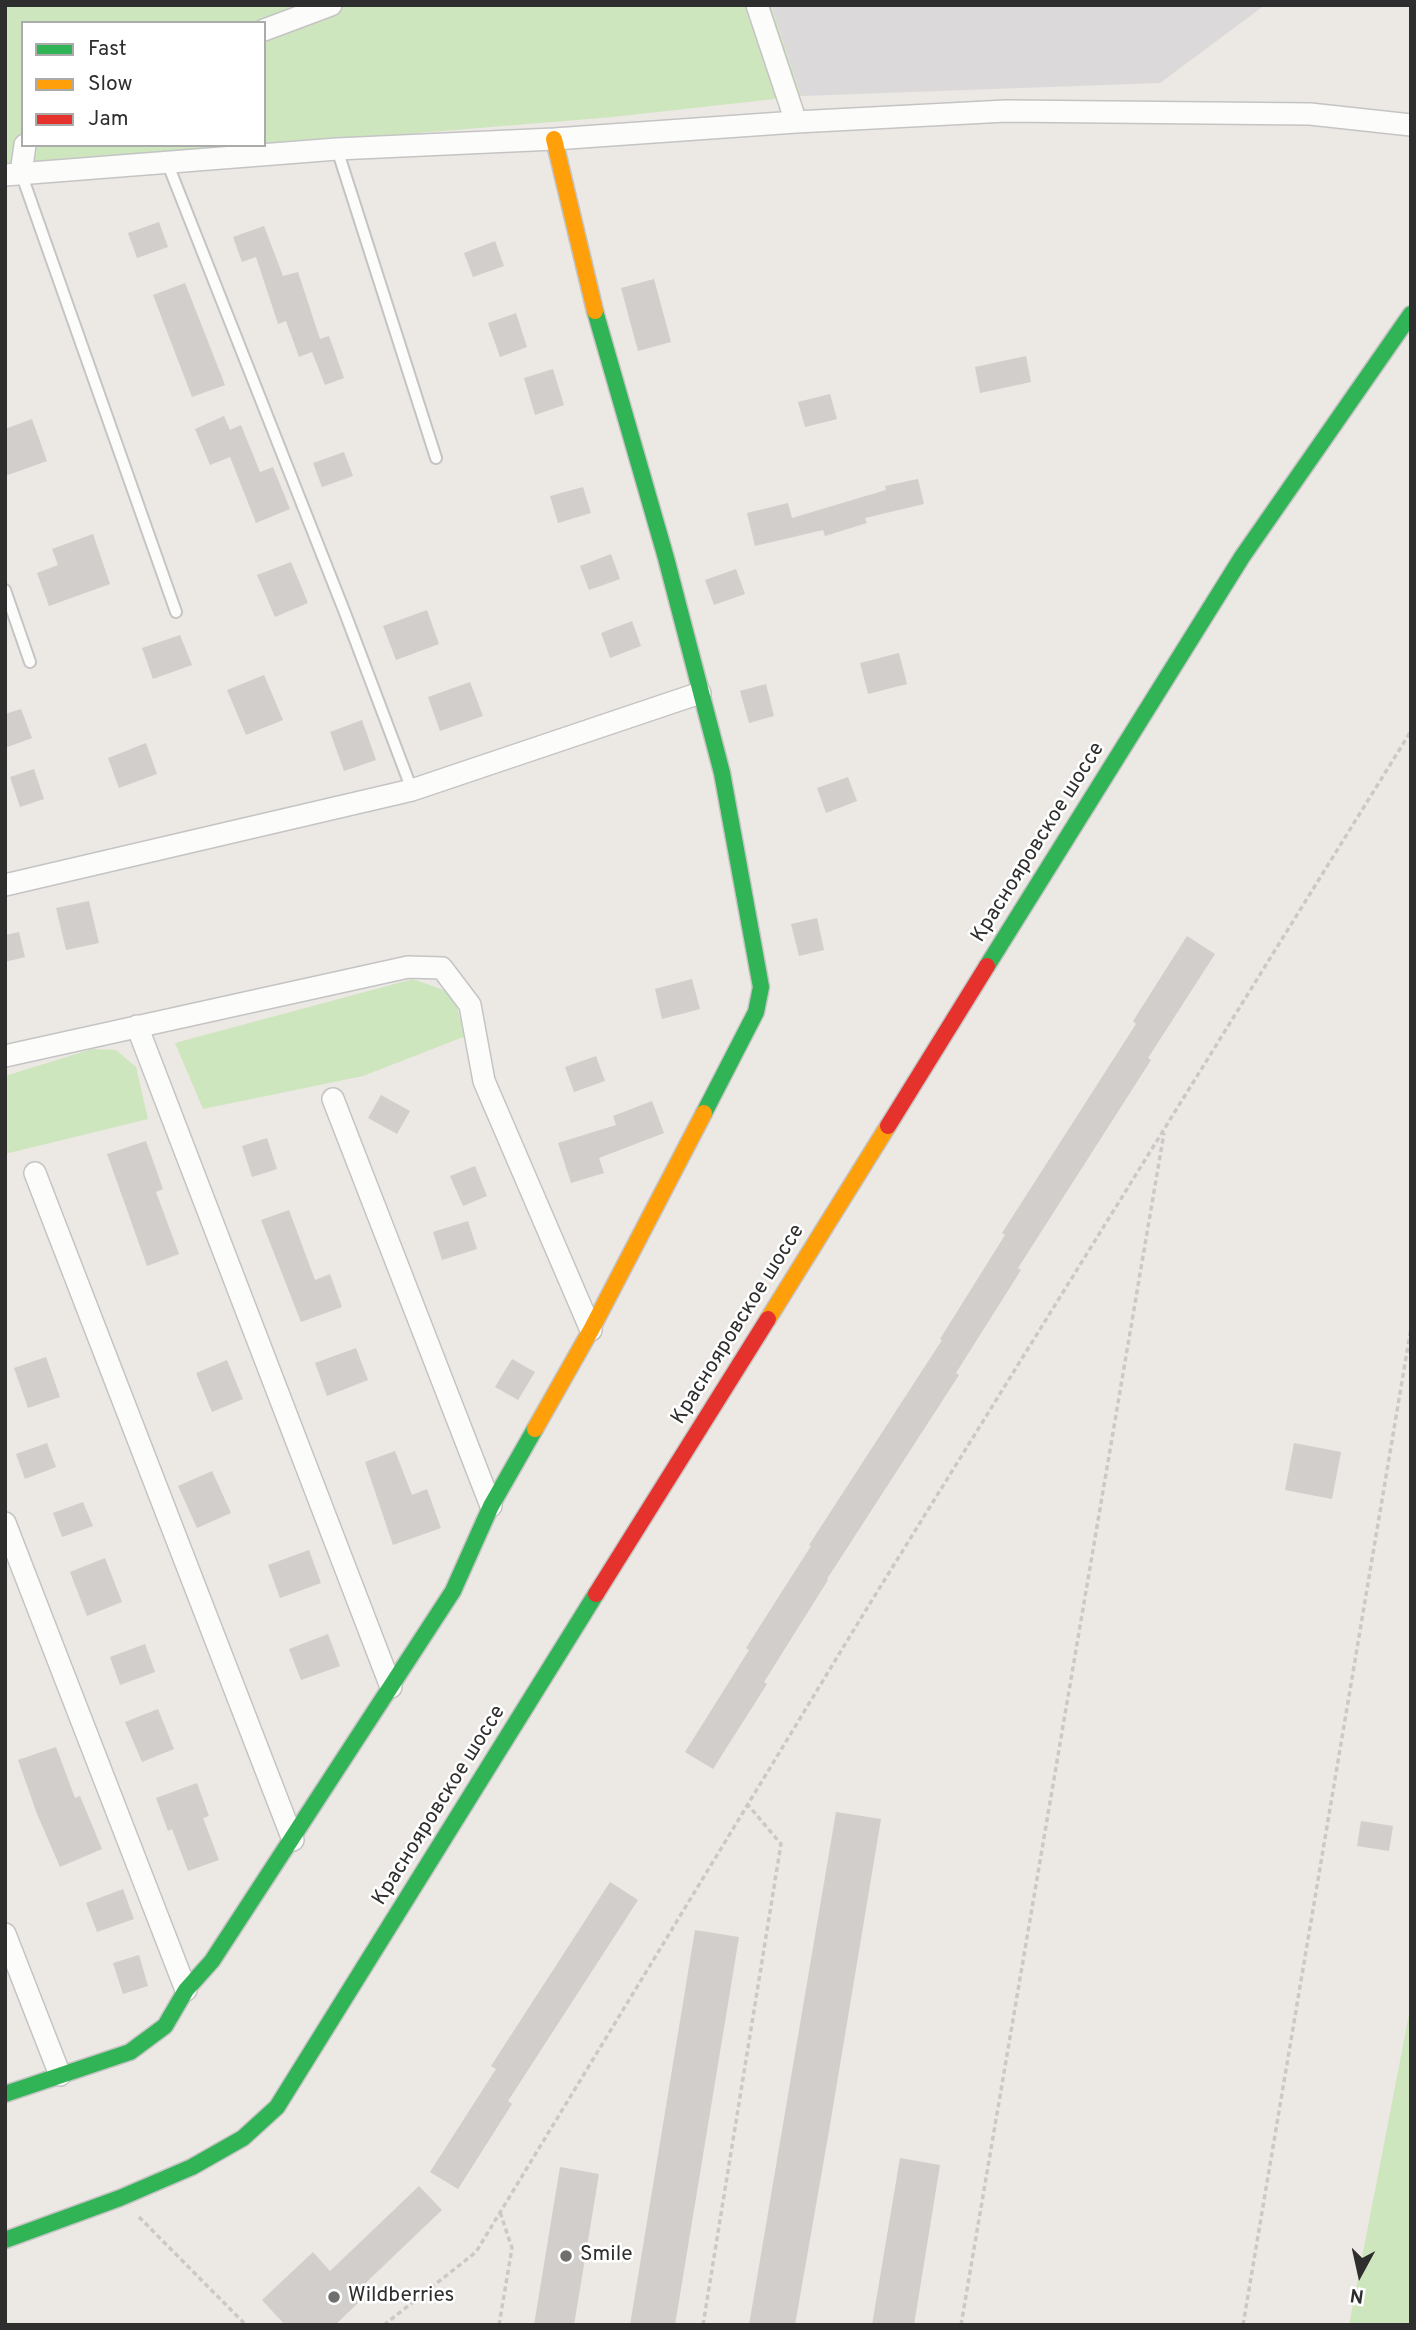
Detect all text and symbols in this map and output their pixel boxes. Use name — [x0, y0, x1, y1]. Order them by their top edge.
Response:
legend — [21, 21, 266, 147]
text: Fast — [88, 36, 127, 63]
text: Slow — [88, 71, 133, 98]
text: Jam — [88, 106, 129, 133]
street label: Краснояровское шоссе — [967, 738, 1111, 948]
street label: Краснояровское шоссе — [667, 1220, 811, 1430]
street label: Краснояровское шоссе — [368, 1701, 512, 1911]
north arrow — [1325, 2239, 1395, 2309]
place label: Smile — [580, 2243, 632, 2269]
marker: Smile — [558, 2248, 574, 2264]
text: N — [1349, 2282, 1366, 2308]
place label: Wildberries — [348, 2284, 454, 2310]
marker: Wildberries — [326, 2289, 342, 2305]

